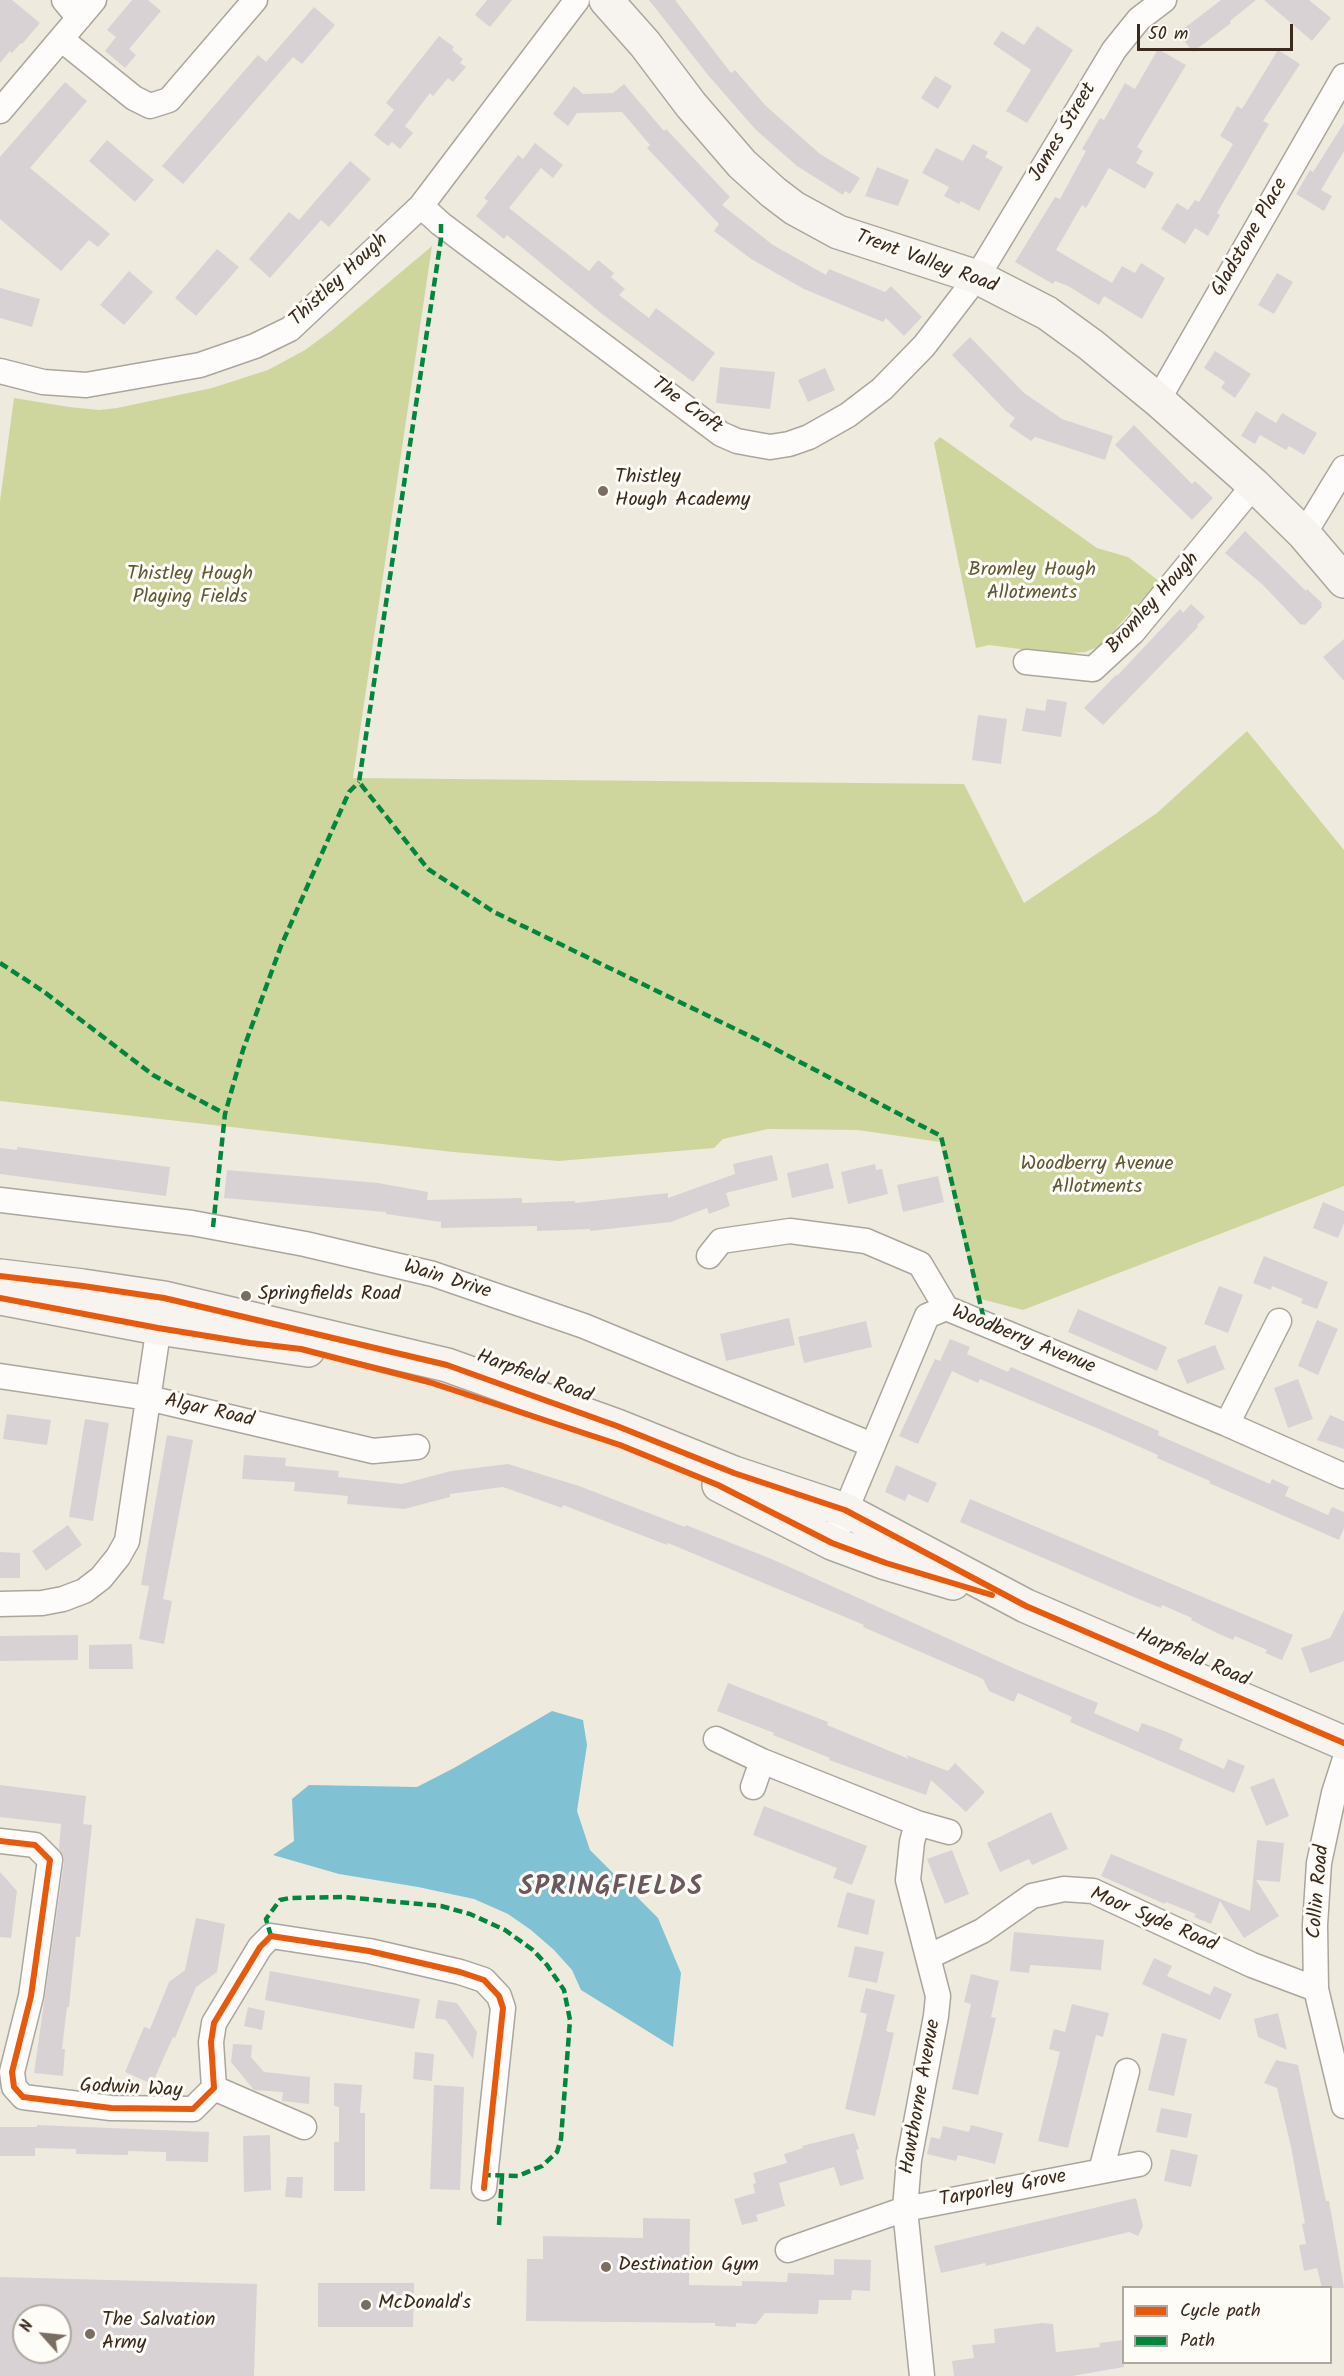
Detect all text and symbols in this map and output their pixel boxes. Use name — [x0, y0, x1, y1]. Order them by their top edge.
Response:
scale bar — [1140, 12, 1296, 50]
text: 50 m — [1148, 20, 1188, 49]
street label: James Street — [1025, 79, 1103, 187]
street label: Gladstone Place — [1207, 175, 1295, 301]
street label: Trent Valley Road — [852, 226, 1000, 300]
street label: Thistley Hough — [286, 229, 394, 333]
street label: The Croft — [646, 373, 726, 441]
place label: Thistley Hough Academy — [615, 467, 750, 514]
marker: Thistley Hough Academy — [596, 484, 610, 498]
street label: Bromley Hough — [1102, 548, 1206, 660]
park label: Bromley Hough Allotments — [968, 560, 1096, 607]
park label: Thistley Hough Playing Fields — [127, 564, 253, 611]
park label: Woodberry Avenue Allotments — [1021, 1154, 1173, 1201]
street label: Wain Drive — [400, 1256, 494, 1306]
place label: Springfields Road — [258, 1284, 401, 1308]
marker: Springfields Road — [239, 1289, 253, 1303]
street label: Woodberry Avenue — [948, 1301, 1098, 1381]
street label: Harpfield Road — [473, 1346, 595, 1410]
street label: Algar Road — [162, 1390, 256, 1434]
street label: Harpfield Road — [1131, 1624, 1253, 1694]
street label: Collin Road — [1304, 1844, 1336, 1940]
district label: SPRINGFIELDS — [519, 1874, 703, 1906]
street label: Moor Syde Road — [1086, 1883, 1220, 1959]
street label: Hawthorne Avenue — [897, 2018, 947, 2176]
street label: Godwin Way — [79, 2075, 183, 2105]
street label: Tarporley Grove — [938, 2166, 1068, 2214]
place label: Destination Gym — [618, 2255, 759, 2279]
marker: Destination Gym — [599, 2260, 613, 2274]
legend — [1122, 2286, 1332, 2364]
place label: McDonald's — [378, 2293, 471, 2317]
text: Cycle path — [1180, 2297, 1261, 2326]
marker: McDonald's — [359, 2298, 373, 2312]
north arrow — [12, 2304, 72, 2364]
place label: The Salvation Army — [102, 2310, 215, 2357]
text: N — [14, 2316, 41, 2337]
marker: The Salvation Army — [83, 2327, 97, 2341]
text: Path — [1180, 2327, 1215, 2356]

